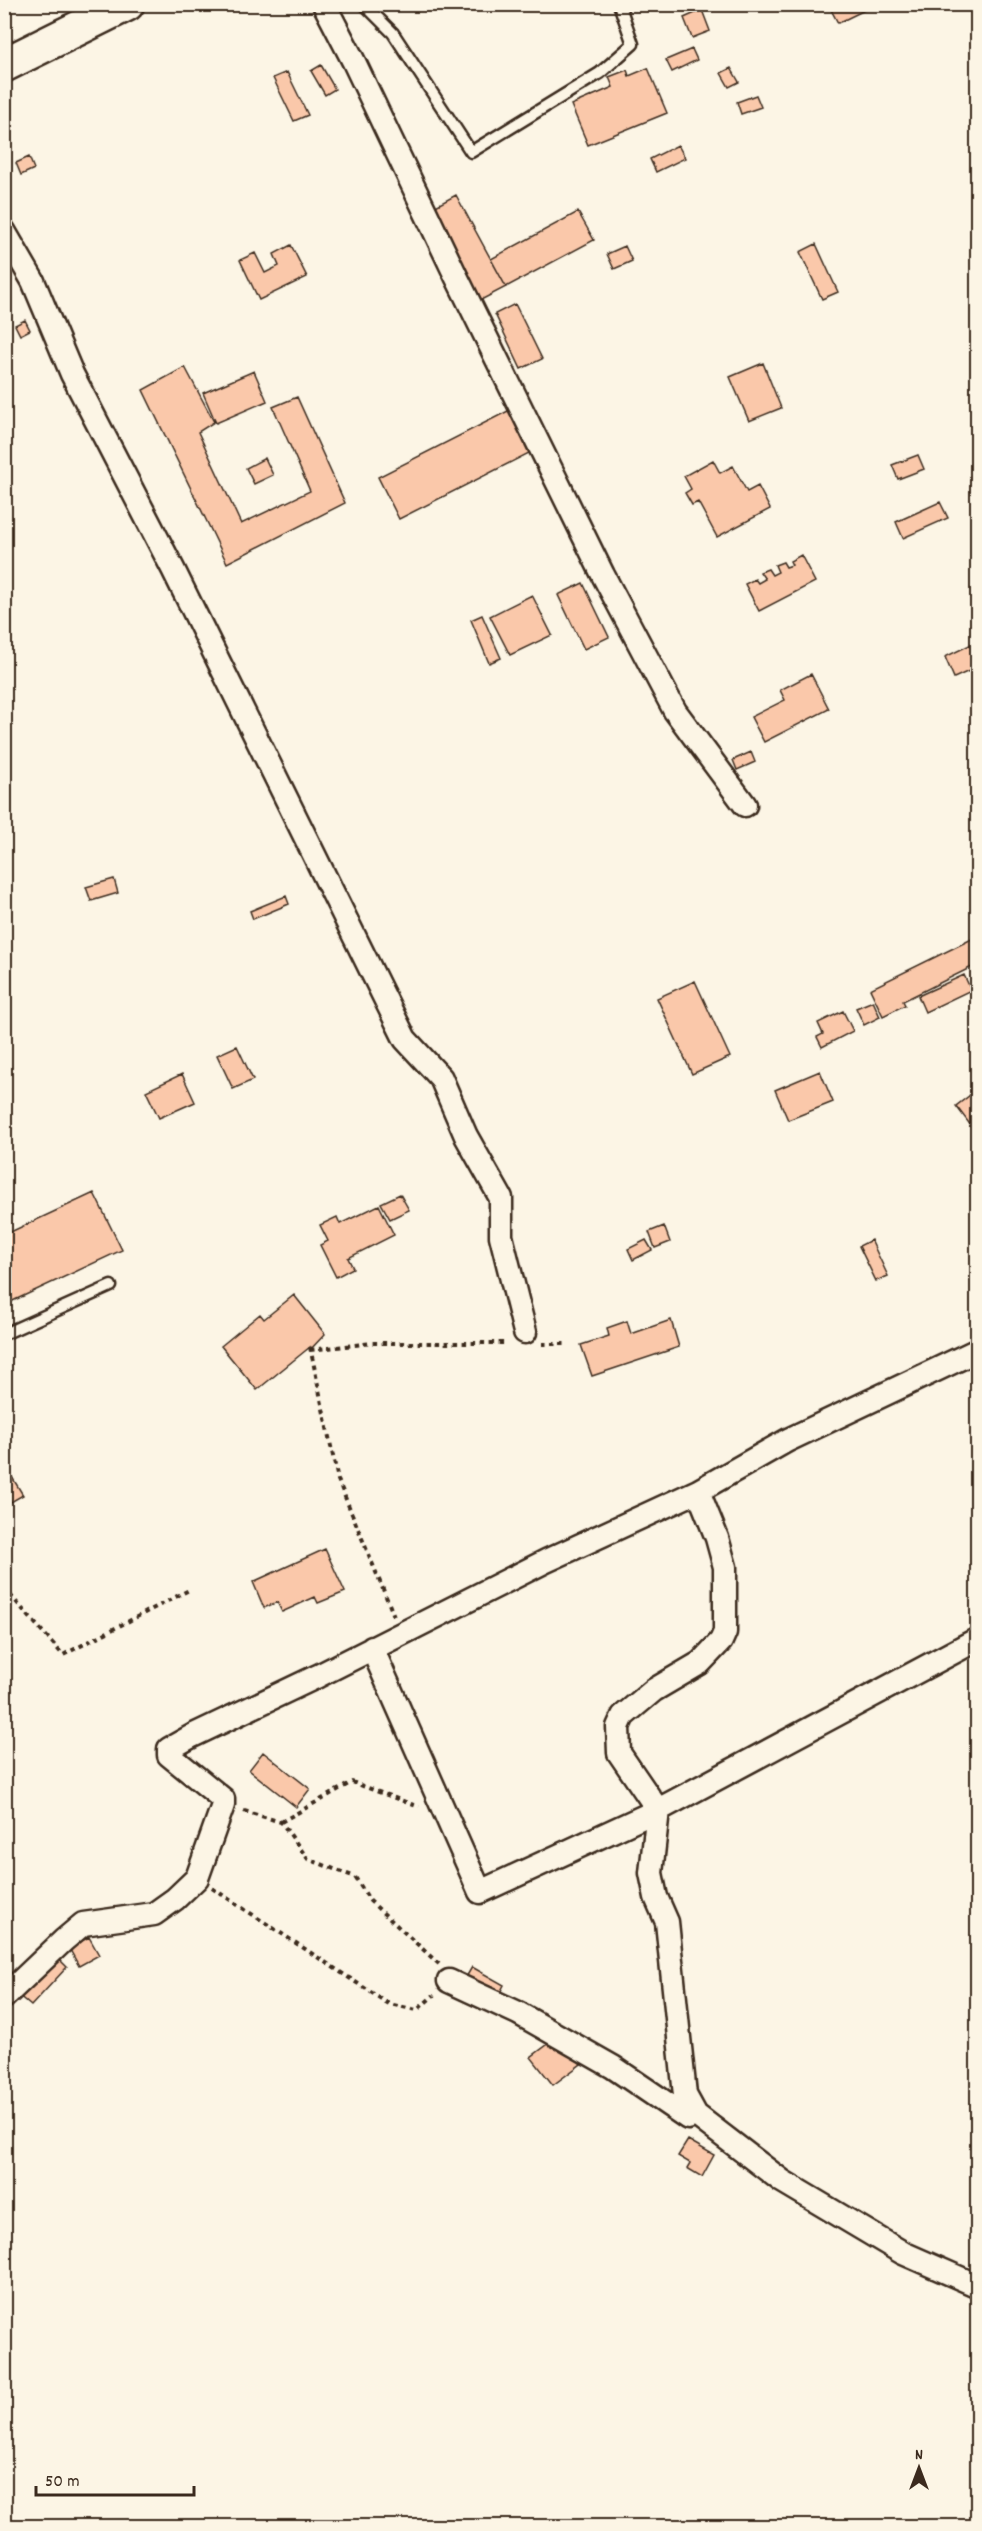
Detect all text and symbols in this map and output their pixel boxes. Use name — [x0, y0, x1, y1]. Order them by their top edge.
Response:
north arrow — [889, 2438, 949, 2498]
text: N — [915, 2444, 923, 2467]
scale bar — [36, 2459, 194, 2497]
text: 50 m — [45, 2470, 80, 2495]

